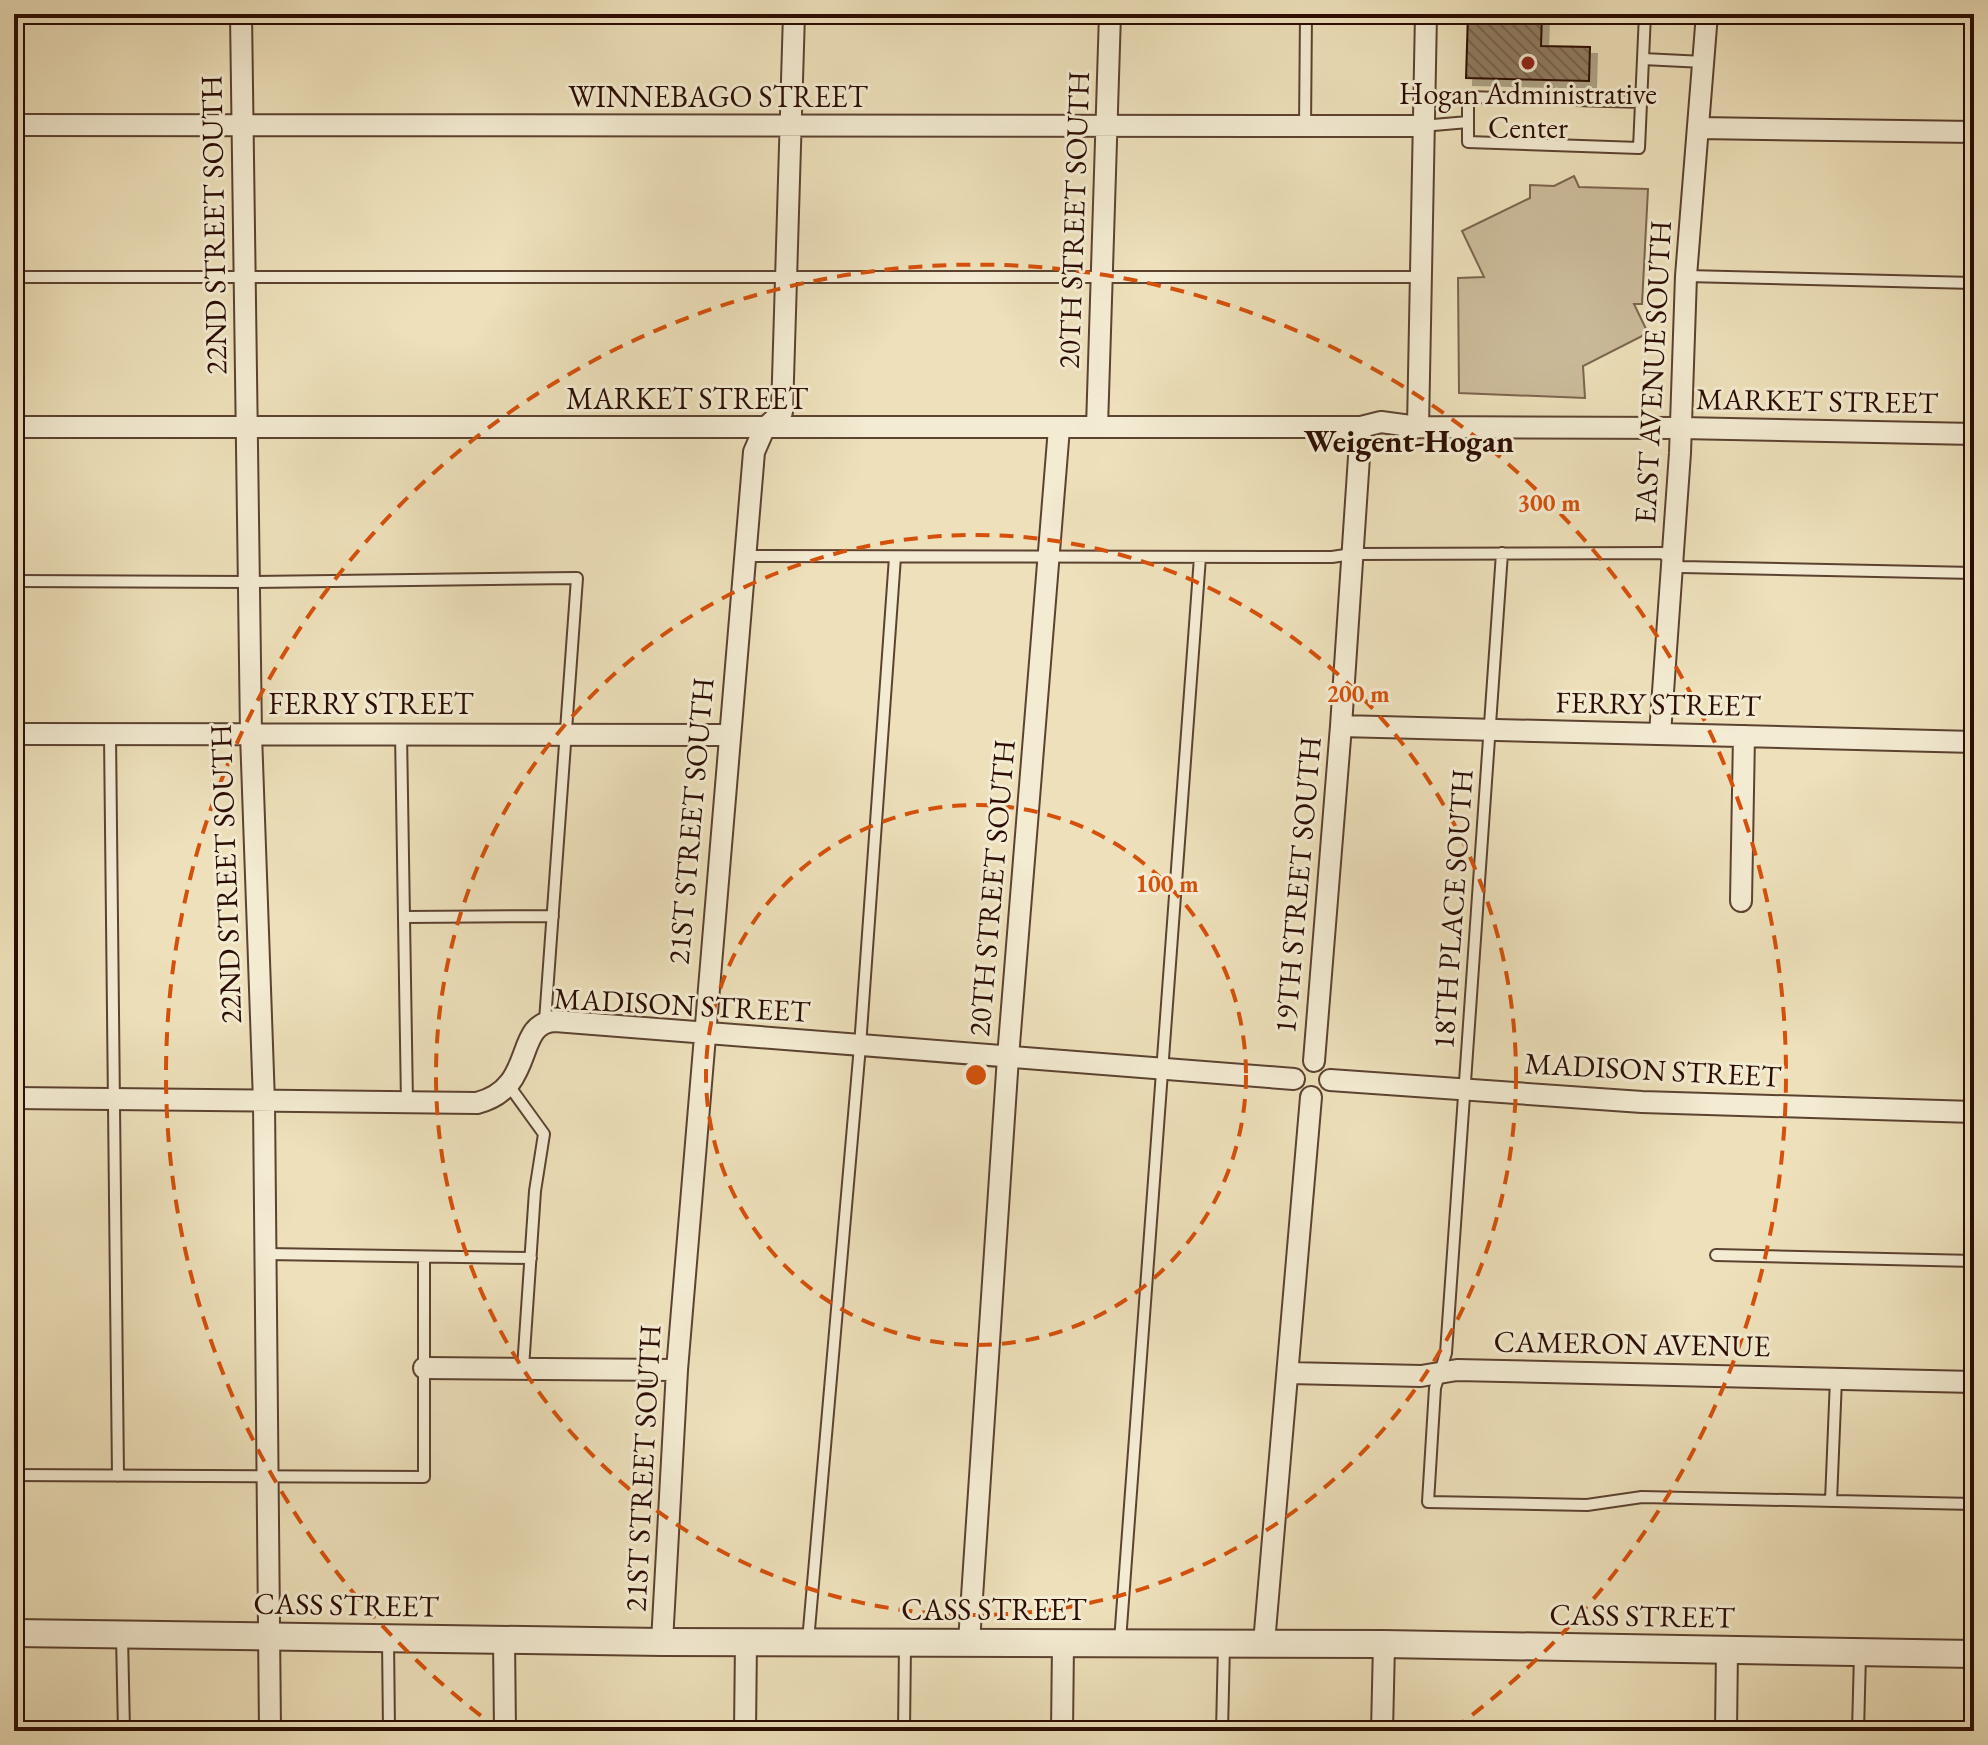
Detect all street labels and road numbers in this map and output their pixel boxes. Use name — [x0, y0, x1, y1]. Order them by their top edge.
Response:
street label: 20TH STREET SOUTH — [1049, 70, 1098, 370]
street label: 22ND STREET SOUTH — [191, 75, 236, 375]
street label: WINNEBAGO STREET — [568, 77, 869, 116]
street label: EAST AVENUE SOUTH — [1625, 219, 1680, 525]
street label: MARKET STREET — [566, 379, 809, 418]
street label: MARKET STREET — [1696, 379, 1939, 422]
street label: 21ST STREET SOUTH — [659, 676, 722, 966]
street label: FERRY STREET — [1555, 682, 1762, 725]
street label: FERRY STREET — [268, 684, 475, 723]
street label: 22ND STREET SOUTH — [201, 723, 250, 1025]
street label: 19TH STREET SOUTH — [1265, 735, 1330, 1035]
street label: 20TH STREET SOUTH — [959, 738, 1024, 1038]
street label: 18TH PLACE SOUTH — [1423, 768, 1482, 1050]
street label: MADISON STREET — [553, 978, 812, 1031]
street label: MADISON STREET — [1524, 1043, 1783, 1096]
street label: CAMERON AVENUE — [1493, 1322, 1771, 1365]
street label: 21ST STREET SOUTH — [616, 1323, 670, 1613]
street label: CASS STREET — [253, 1583, 440, 1626]
street label: CASS STREET — [901, 1590, 1088, 1629]
street label: CASS STREET — [1549, 1594, 1736, 1637]

